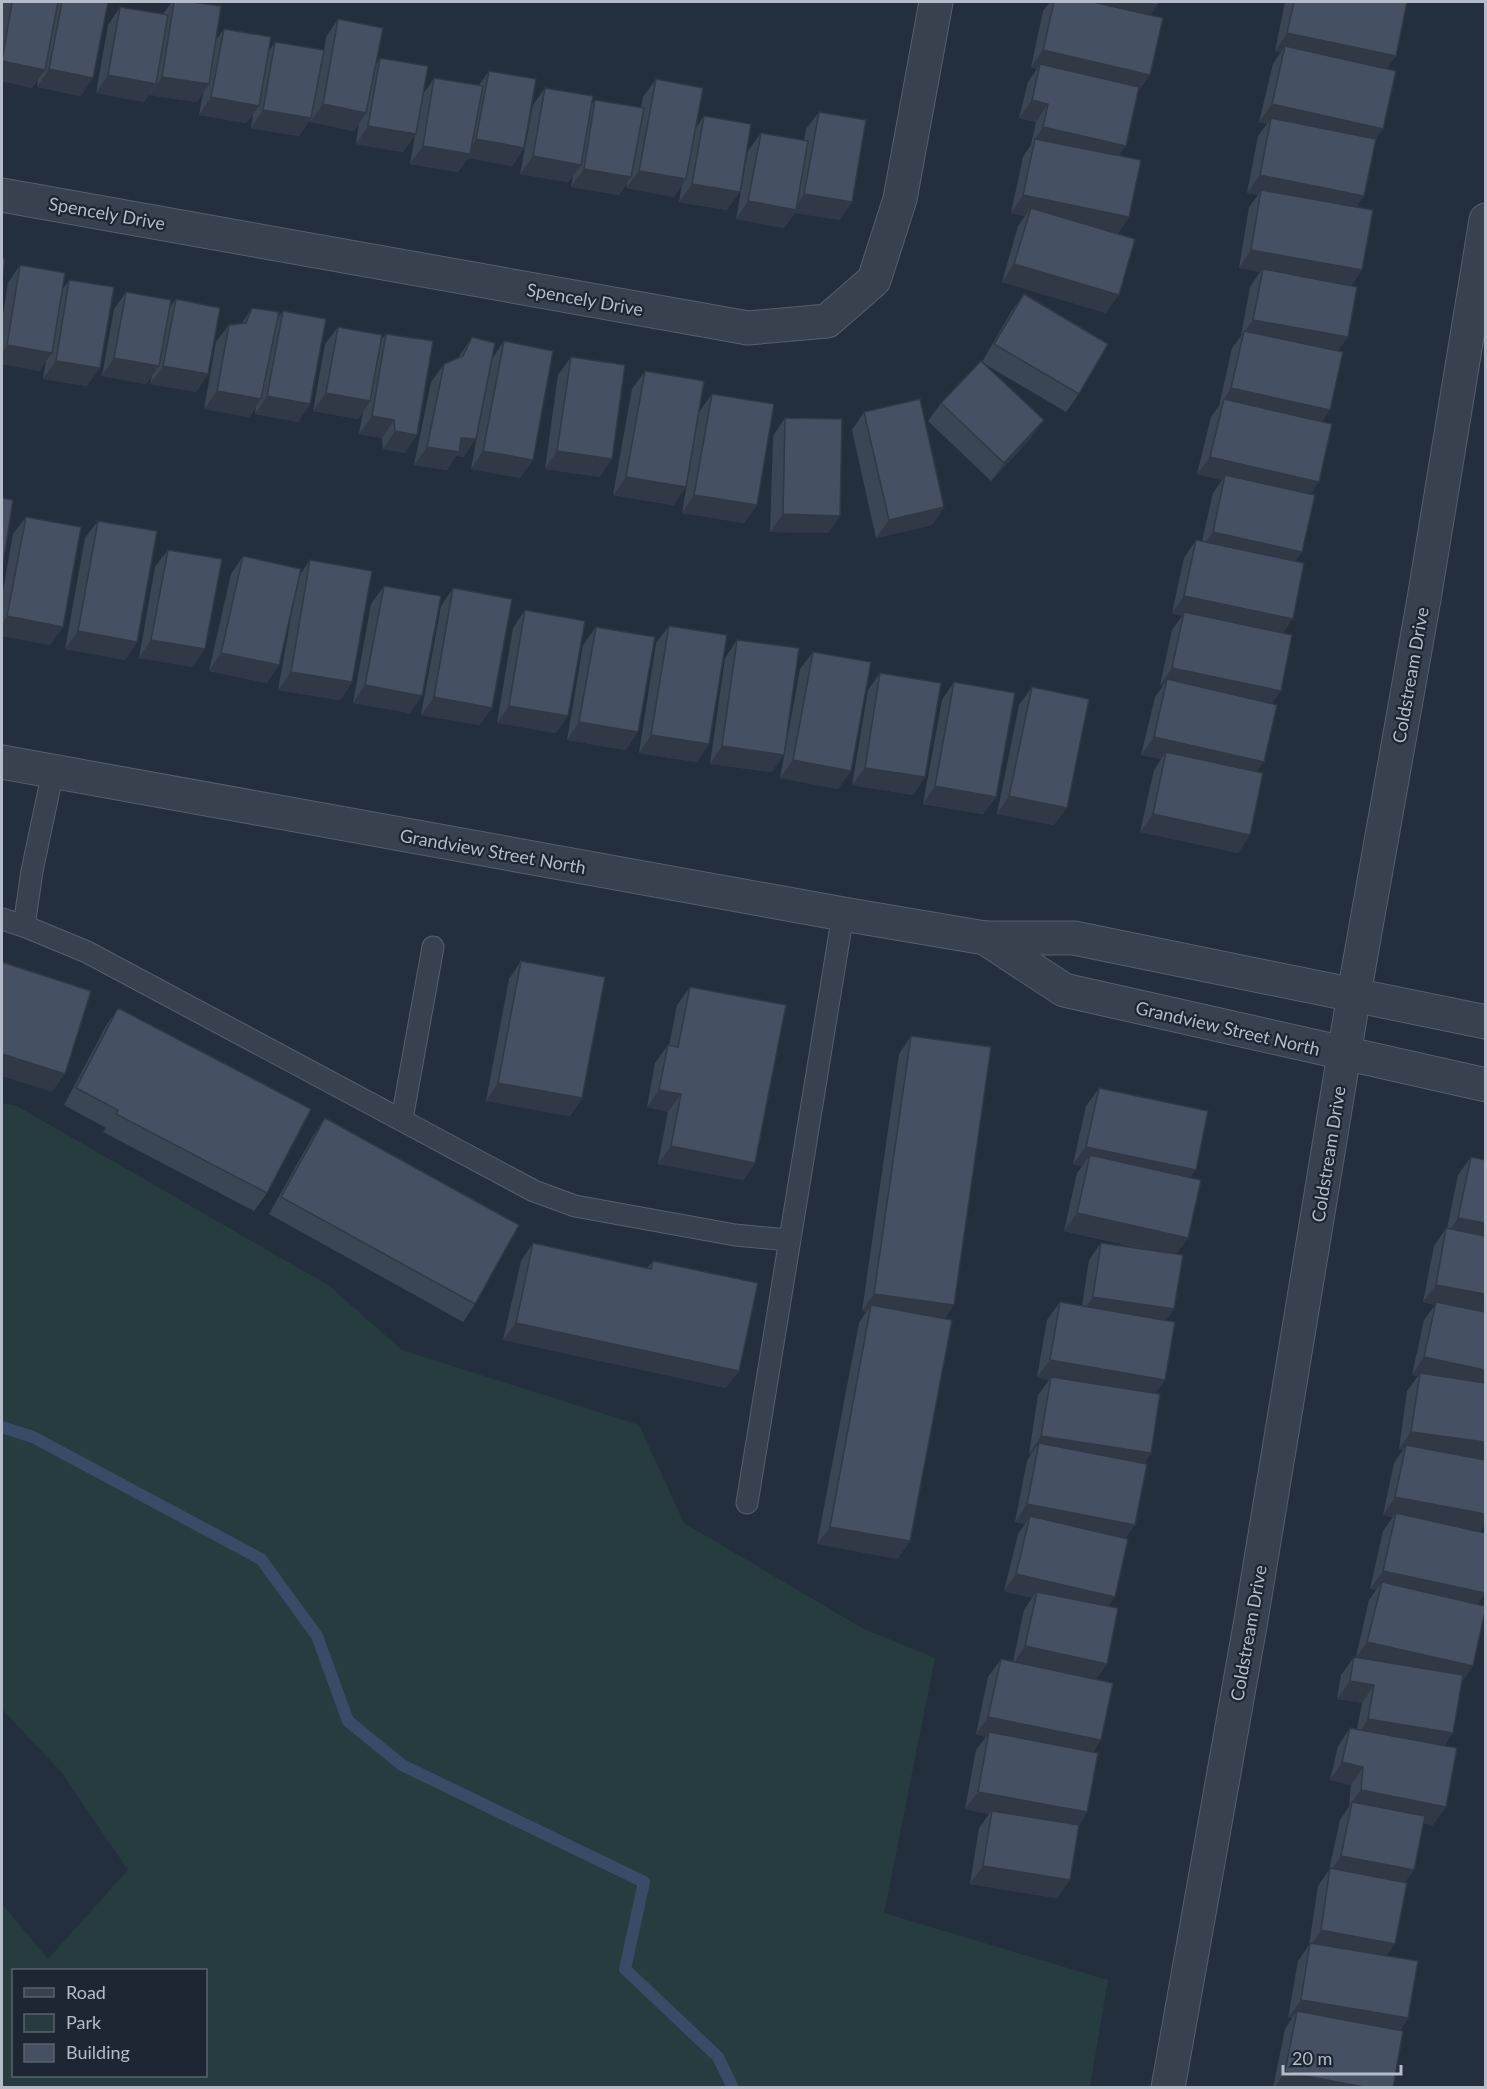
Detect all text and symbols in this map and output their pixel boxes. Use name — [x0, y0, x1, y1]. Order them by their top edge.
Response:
street label: Spencely Drive — [47, 192, 167, 234]
street label: Spencely Drive — [525, 278, 645, 320]
street label: Coldstream Drive — [1387, 605, 1433, 745]
street label: Grandview Street North — [398, 824, 588, 878]
street label: Grandview Street North — [1134, 996, 1322, 1060]
street label: Coldstream Drive — [1306, 1084, 1350, 1224]
street label: Coldstream Drive — [1225, 1563, 1271, 1703]
legend — [12, 1969, 207, 2077]
text: Road — [66, 1981, 106, 2003]
text: Park — [66, 2011, 102, 2033]
scale bar — [1283, 2038, 1402, 2076]
text: Building — [66, 2041, 130, 2063]
text: 20 m — [1292, 2047, 1332, 2069]

